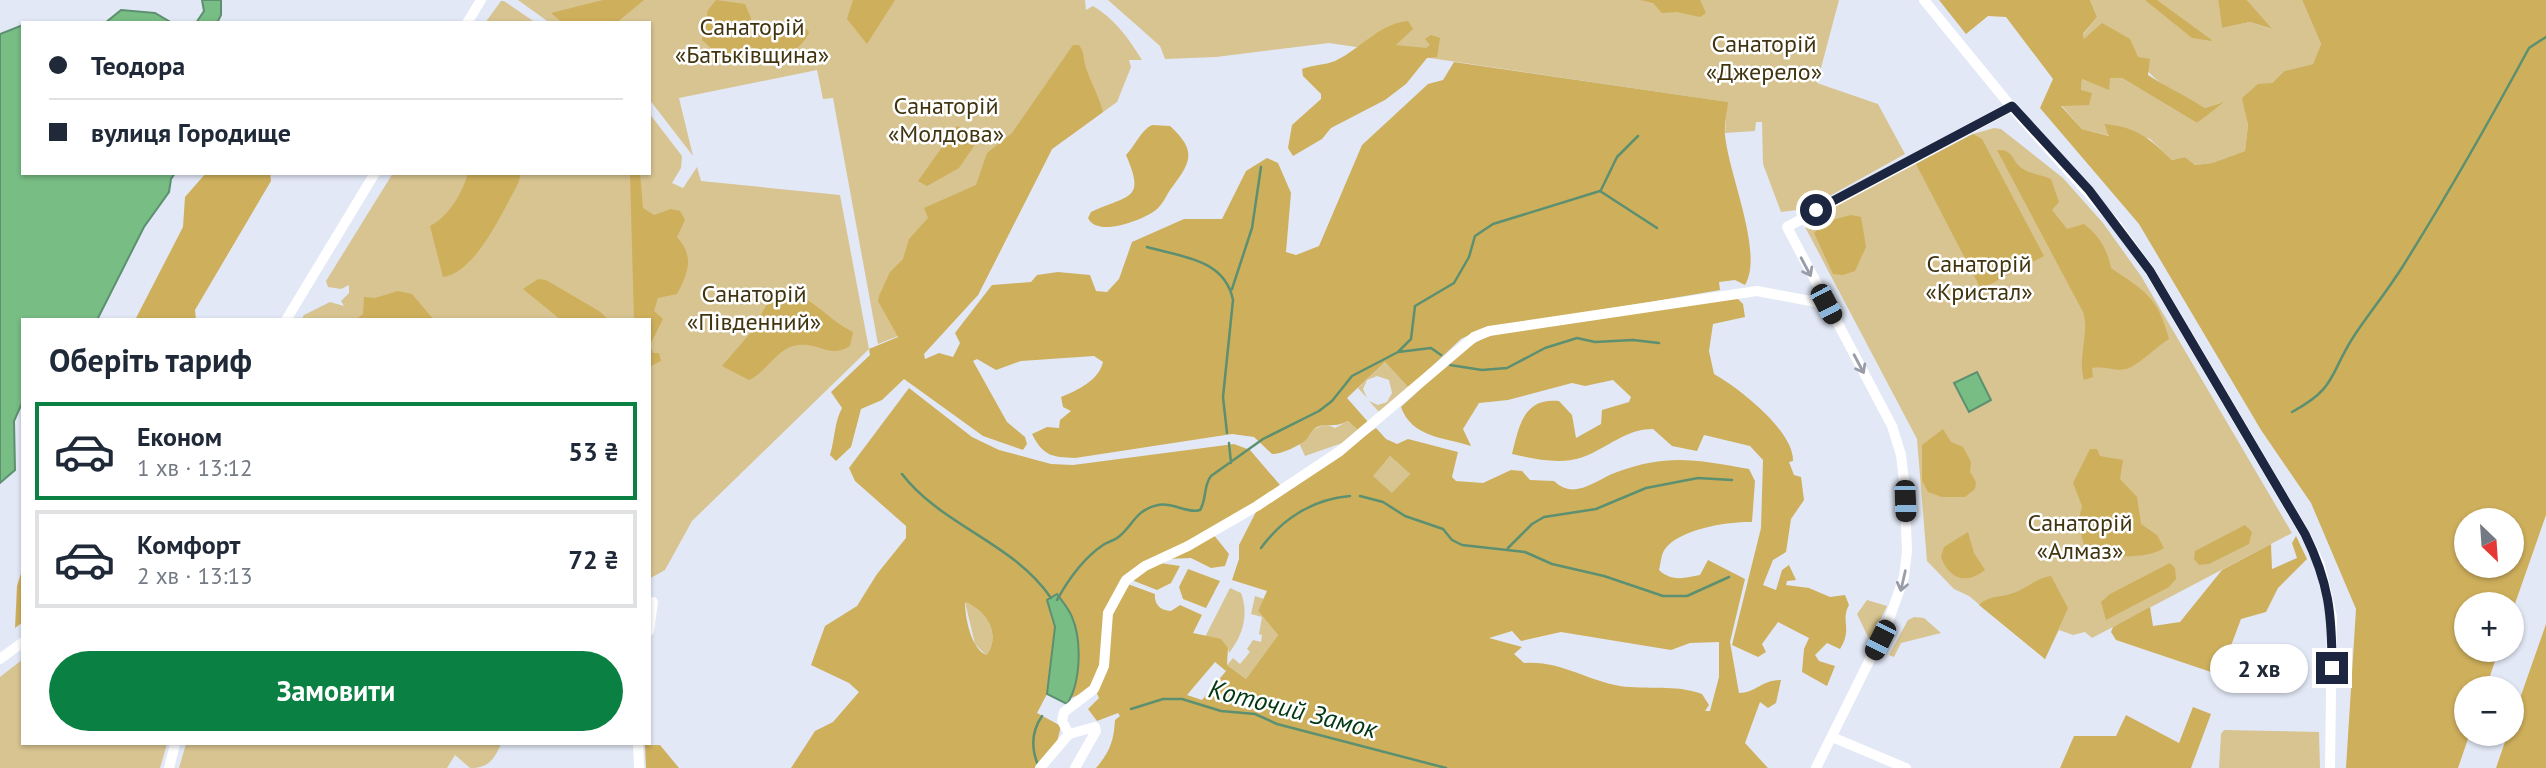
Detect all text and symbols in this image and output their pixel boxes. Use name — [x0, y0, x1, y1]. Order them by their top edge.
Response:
park label: Санаторій «Батьківщина» — [675, 11, 829, 70]
park label: Санаторій «Джерело» — [1706, 28, 1822, 87]
text: Теодора — [91, 49, 185, 82]
park label: Санаторій «Молдова» — [888, 90, 1004, 149]
text: вулиця Городище — [91, 116, 291, 149]
route start — [1800, 194, 1832, 226]
park label: Санаторій «Кристал» — [1925, 248, 2033, 307]
one-way arrow — [1800, 256, 1814, 277]
park label: Санаторій «Південний» — [687, 278, 821, 337]
car — [1807, 281, 1846, 327]
text: Оберіть тариф — [49, 339, 252, 381]
one-way arrow — [1853, 353, 1866, 374]
icon: car — [53, 420, 116, 483]
text: Економ — [137, 420, 222, 453]
text: 53 ₴ — [568, 435, 619, 468]
text: 1 хв · 13:12 — [137, 453, 253, 482]
car — [1894, 480, 1917, 522]
park label: Санаторій «Алмаз» — [2027, 507, 2133, 566]
north arrow — [2454, 508, 2524, 578]
map controls — [2454, 508, 2524, 746]
icon: car — [53, 528, 116, 591]
text: Комфорт — [137, 528, 240, 561]
text: 72 ₴ — [568, 543, 619, 576]
text: 2 хв · 13:13 — [137, 561, 253, 590]
one-way arrow — [1895, 569, 1909, 592]
button: + — [2454, 592, 2524, 662]
car — [1862, 617, 1899, 663]
callout: 2 хв — [2210, 644, 2308, 692]
button: Замовити — [49, 651, 623, 731]
route end — [2316, 652, 2348, 684]
text: 2 хв — [2238, 654, 2280, 683]
water label: Коточий Замок — [1205, 672, 1382, 746]
button: − — [2454, 676, 2524, 746]

